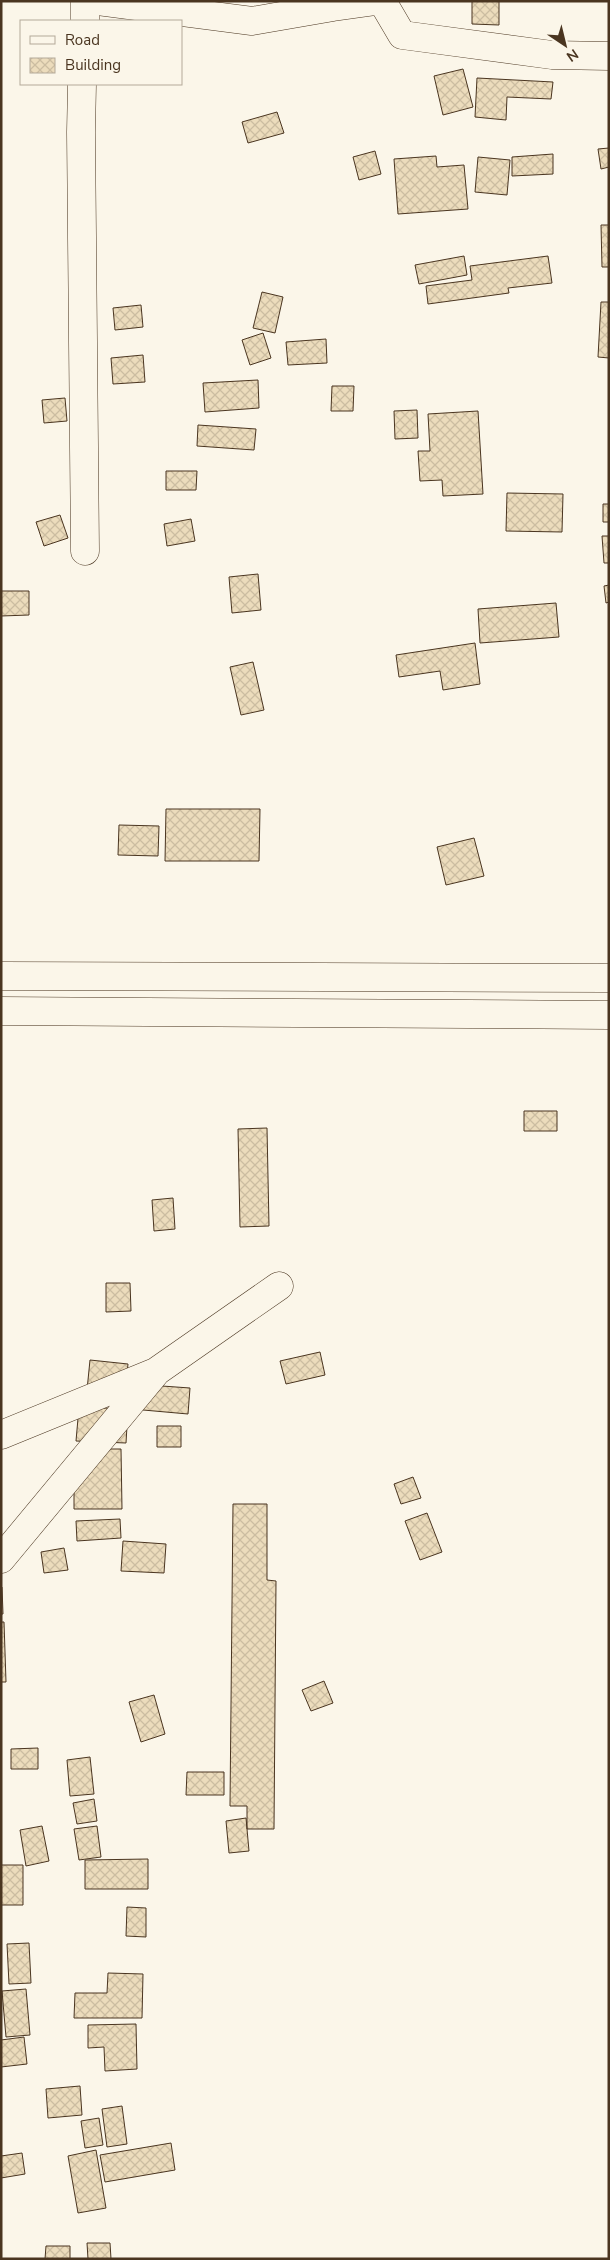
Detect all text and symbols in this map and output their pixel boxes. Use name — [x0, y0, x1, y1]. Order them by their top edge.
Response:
legend — [20, 20, 182, 85]
north arrow — [540, 20, 590, 70]
text: Road — [65, 30, 100, 50]
text: N — [562, 44, 582, 66]
text: Building — [65, 55, 121, 75]

